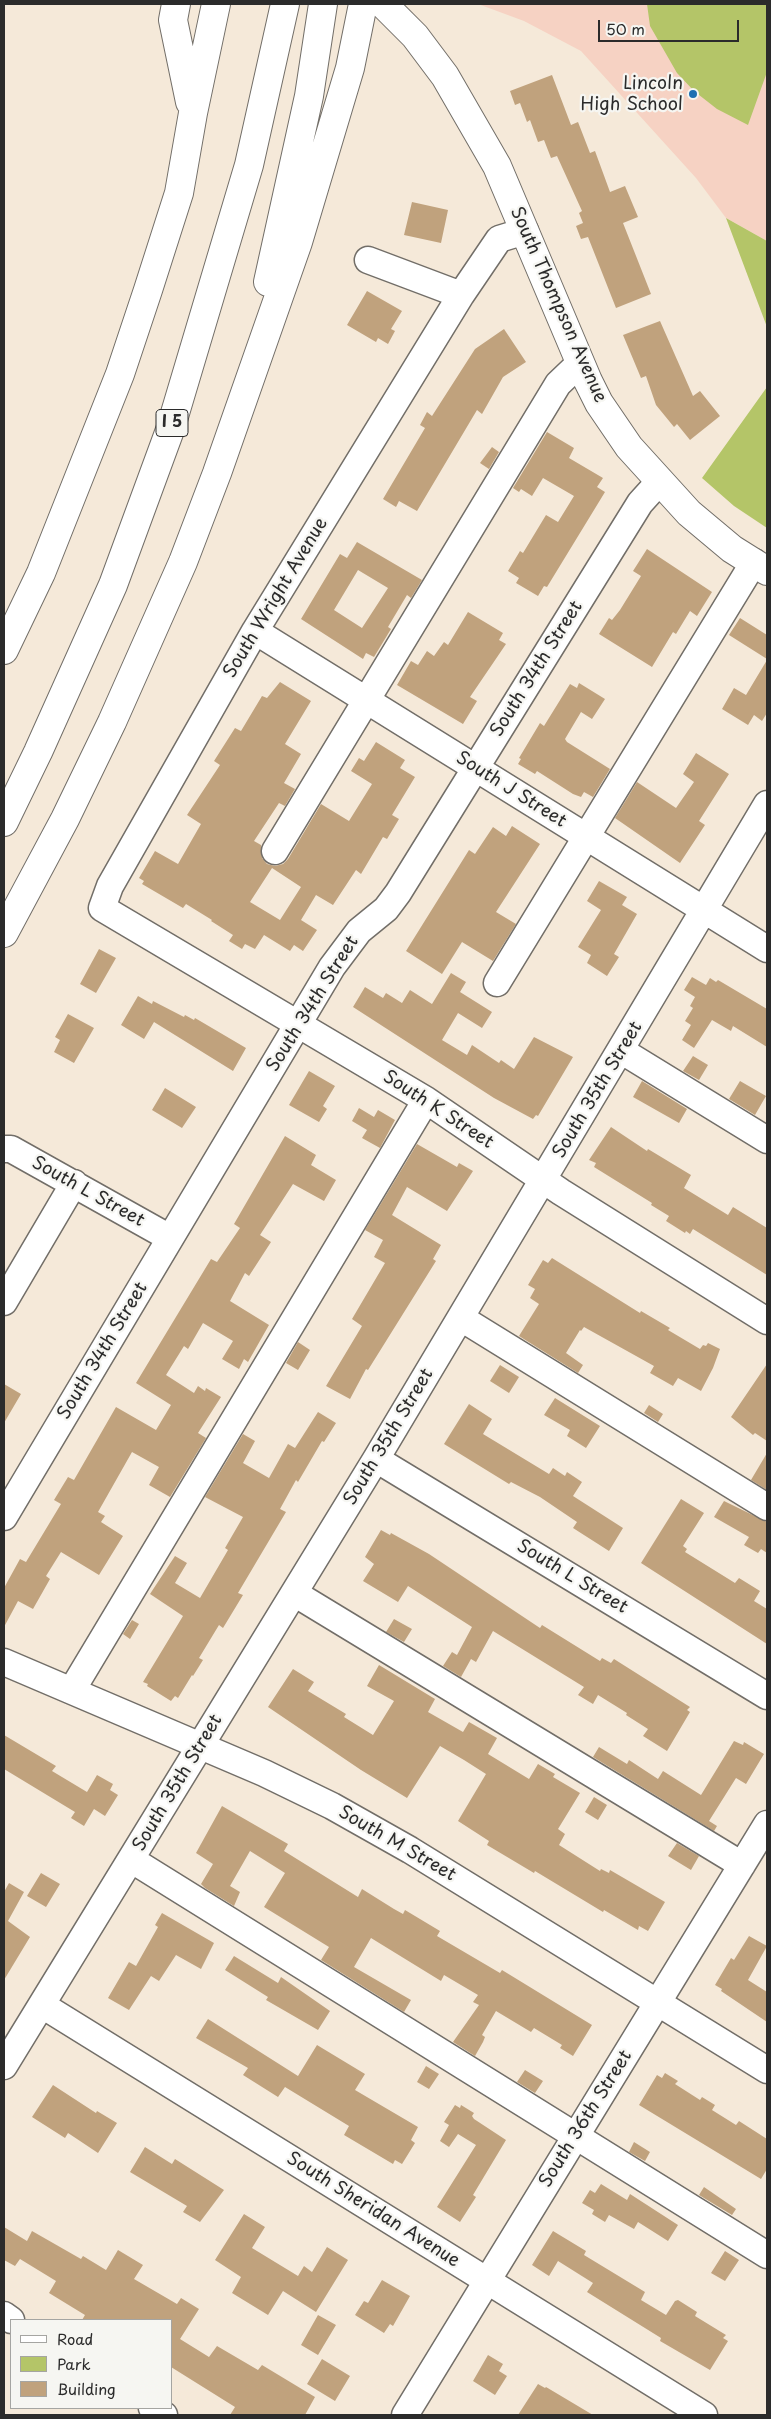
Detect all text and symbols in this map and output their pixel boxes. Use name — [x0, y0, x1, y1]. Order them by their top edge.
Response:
scale bar — [601, 10, 742, 42]
text: 50 m — [606, 17, 645, 40]
place label: Lincoln High School — [580, 73, 683, 116]
marker: Lincoln High School — [687, 88, 699, 100]
street label: South Thompson Avenue — [505, 204, 611, 406]
road number: I 5 — [156, 409, 188, 436]
street label: South Wright Avenue — [220, 514, 332, 682]
street label: South 34th Street — [486, 597, 588, 741]
street label: South J Street — [452, 748, 570, 832]
street label: South 34th Street — [262, 932, 364, 1076]
street label: South 35th Street — [549, 1018, 647, 1162]
street label: South K Street — [379, 1066, 497, 1154]
street label: South L Street — [28, 1152, 148, 1232]
street label: South 34th Street — [54, 1279, 152, 1423]
street label: South 35th Street — [340, 1365, 438, 1509]
street label: South L Street — [513, 1535, 631, 1619]
street label: South 35th Street — [129, 1711, 227, 1855]
street label: South M Street — [334, 1802, 460, 1886]
street label: South 36th Street — [535, 2047, 637, 2191]
street label: South Sheridan Avenue — [283, 2148, 463, 2272]
legend — [10, 2319, 172, 2409]
text: Road — [57, 2327, 93, 2350]
text: Park — [57, 2352, 91, 2375]
text: Building — [57, 2377, 116, 2400]

